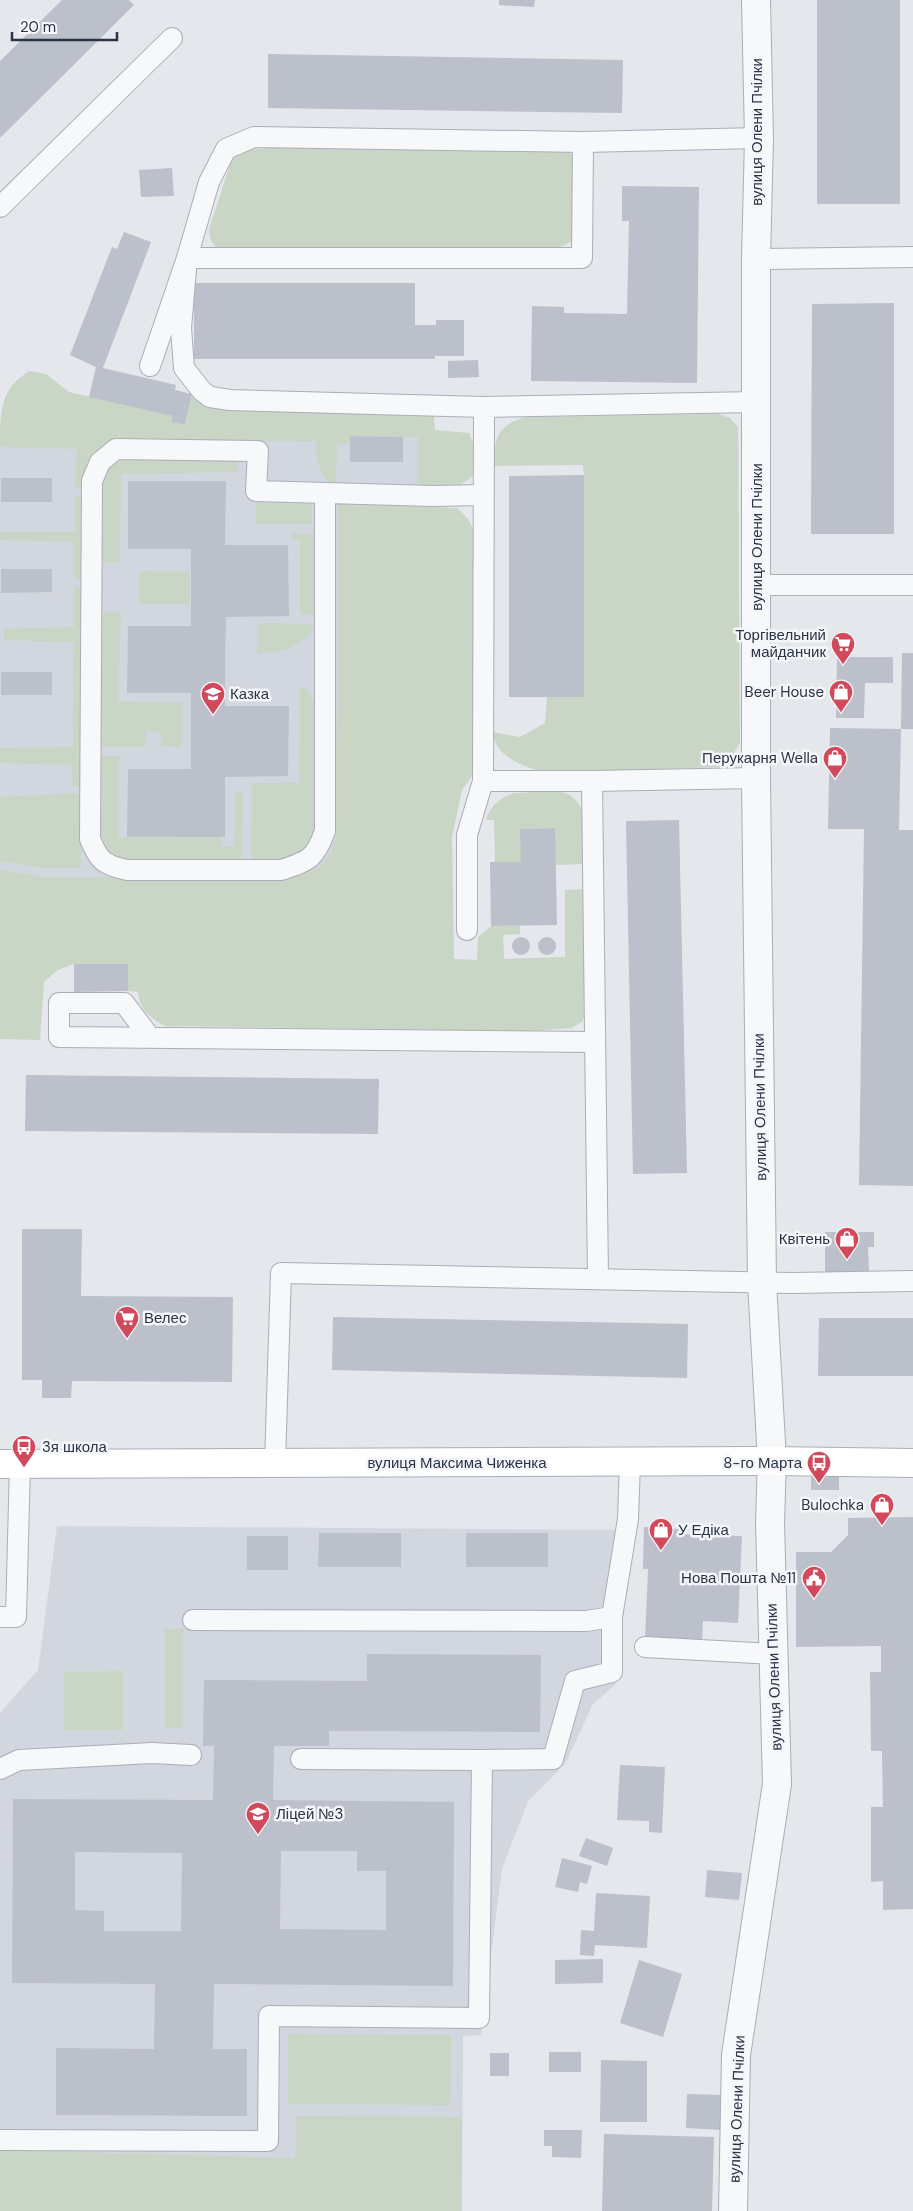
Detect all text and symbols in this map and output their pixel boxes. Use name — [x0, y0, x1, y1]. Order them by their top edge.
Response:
scale bar — [12, 10, 118, 42]
text: 20 m — [20, 17, 56, 37]
street label: вулиця Олени Пчілки — [747, 58, 767, 206]
street label: вулиця Олени Пчілки — [747, 463, 767, 611]
place label: Торгівельний майданчик — [735, 625, 826, 662]
supermarket icon: Торгівельний майданчик — [830, 631, 856, 665]
shop icon: Beer House — [828, 679, 854, 713]
school or university icon: Казка — [200, 681, 226, 715]
place label: Beer House — [745, 682, 824, 702]
place label: Казка — [230, 684, 270, 704]
shop icon: Перукарня Wella — [822, 745, 848, 779]
place label: Перукарня Wella — [702, 748, 818, 768]
street label: вулиця Олени Пчілки — [749, 1033, 771, 1181]
shop icon: Квітень — [834, 1226, 860, 1260]
place label: Квітень — [779, 1229, 830, 1249]
supermarket icon: Велес — [114, 1305, 140, 1339]
place label: Велес — [144, 1308, 187, 1328]
bus stop icon: 3я школа — [11, 1434, 37, 1468]
place label: 3я школа — [42, 1437, 108, 1457]
bus stop icon: 8-го Марта — [806, 1450, 832, 1484]
street label: вулиця Максима Чиженка — [367, 1453, 547, 1473]
place label: 8-го Марта — [723, 1453, 803, 1473]
shop icon: Bulochka — [869, 1492, 895, 1526]
place label: Bulochka — [801, 1495, 864, 1515]
shop icon: У Едіка — [648, 1517, 674, 1551]
place label: У Едіка — [678, 1520, 730, 1540]
public building icon: Нова Пошта №11 — [801, 1565, 827, 1599]
place label: Нова Пошта №11 — [681, 1568, 796, 1588]
street label: вулиця Олени Пчілки — [761, 1603, 787, 1751]
school or university icon: Ліцей №3 — [245, 1801, 271, 1835]
place label: Ліцей №3 — [276, 1804, 343, 1824]
street label: вулиця Олени Пчілки — [724, 2035, 750, 2183]

